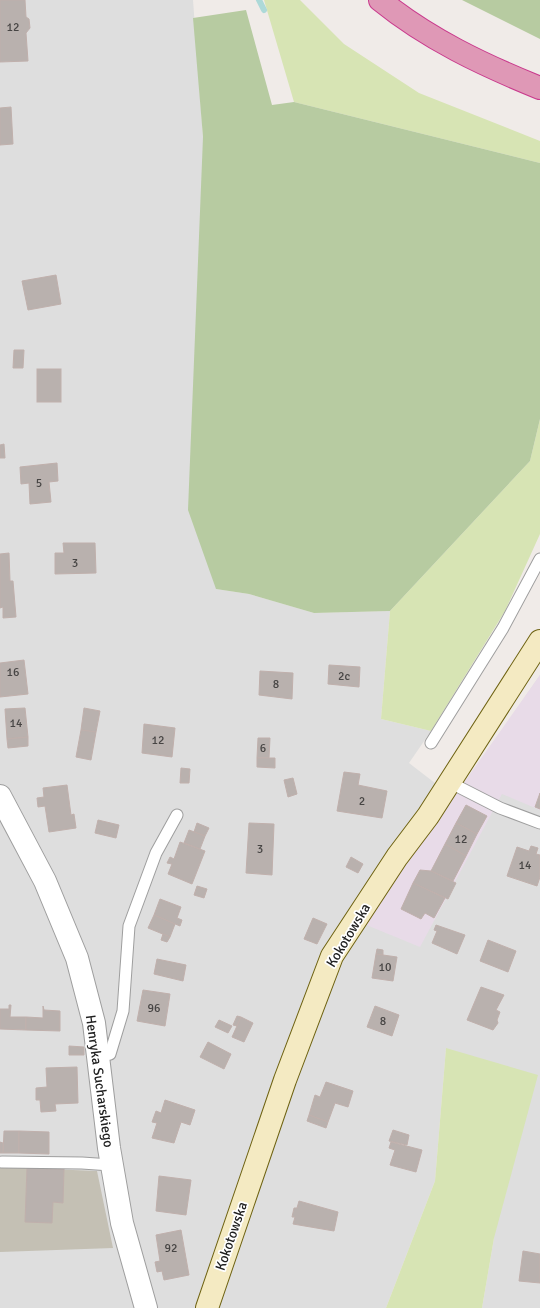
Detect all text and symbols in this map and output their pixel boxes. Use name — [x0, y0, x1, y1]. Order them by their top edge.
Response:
house number: 12 — [7, 20, 19, 35]
house number: 5 — [36, 476, 42, 491]
house number: 3 — [72, 556, 78, 571]
house number: 16 — [7, 665, 19, 680]
house number: 2c — [338, 669, 350, 684]
house number: 8 — [273, 677, 279, 692]
house number: 14 — [10, 716, 23, 731]
house number: 12 — [152, 733, 164, 748]
house number: 6 — [260, 741, 266, 756]
house number: 2 — [359, 794, 365, 809]
house number: 12 — [455, 832, 467, 847]
house number: 3 — [257, 842, 263, 857]
house number: 14 — [519, 858, 532, 873]
street label: Kokotowska — [323, 900, 374, 970]
house number: 10 — [379, 960, 391, 975]
house number: 96 — [148, 1001, 160, 1016]
street label: Henryka Sucharskiego — [82, 1014, 117, 1148]
house number: 8 — [380, 1014, 386, 1029]
street label: Kokotowska — [212, 1200, 251, 1273]
house number: 92 — [165, 1241, 177, 1256]

